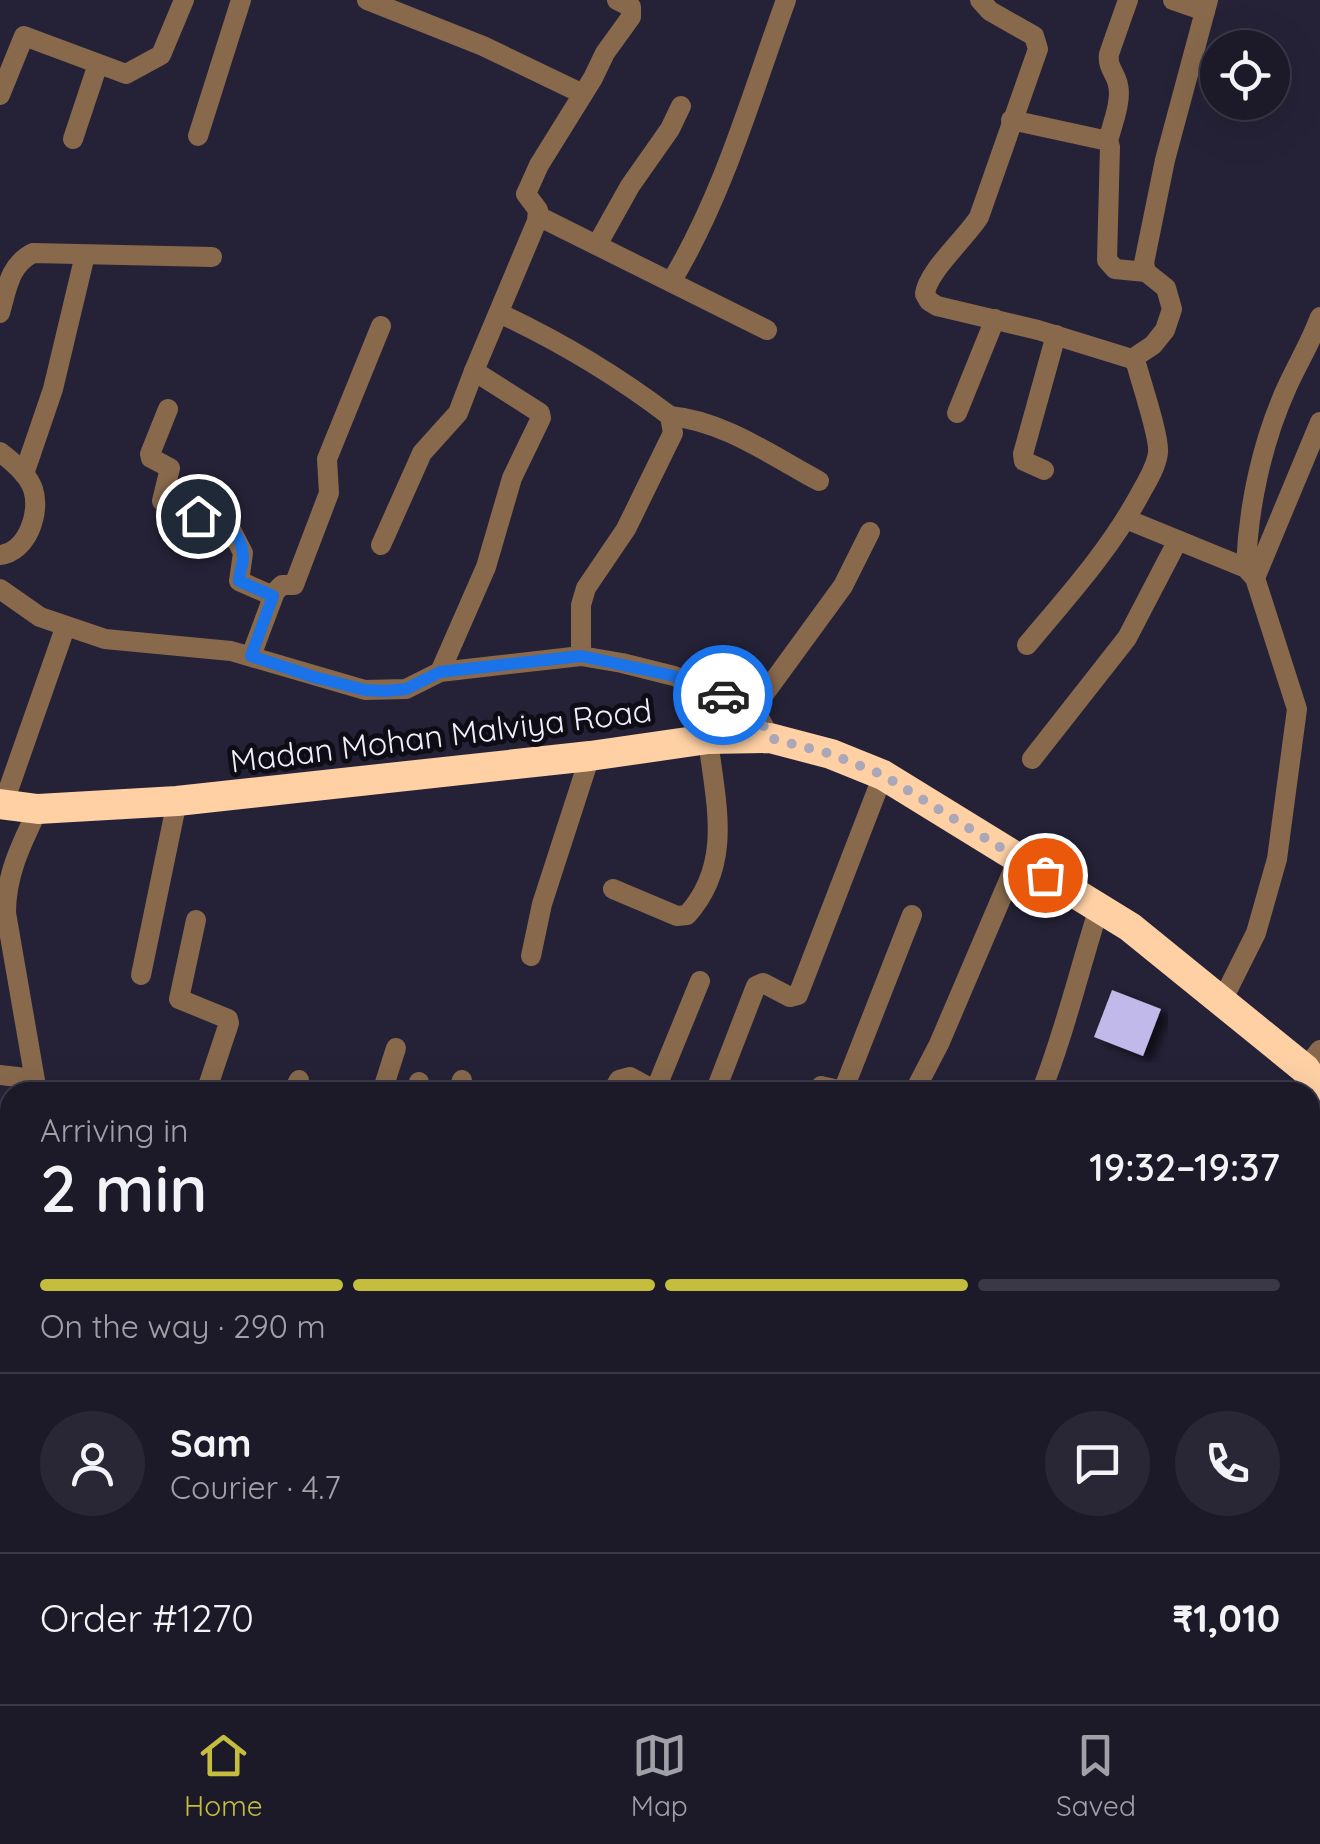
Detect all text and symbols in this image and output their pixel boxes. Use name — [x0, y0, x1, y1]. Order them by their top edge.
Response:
map controls — [1200, 30, 1290, 120]
button: locate — [1200, 30, 1290, 120]
pin — [156, 474, 241, 559]
icon: home — [171, 489, 226, 544]
courier — [673, 645, 773, 745]
icon: car — [696, 668, 751, 723]
street label: Madan Mohan Malviya Road — [228, 689, 654, 781]
pin — [1003, 833, 1088, 918]
icon: bag — [1018, 848, 1073, 903]
text: Arriving in — [40, 1110, 189, 1150]
text: 19:32–19:37 — [1089, 1143, 1280, 1191]
text: 2 min — [40, 1147, 208, 1228]
text: On the way · 290 m — [40, 1306, 326, 1346]
button: person — [40, 1411, 145, 1516]
button: chat — [1045, 1411, 1150, 1516]
button: phone — [1175, 1411, 1280, 1516]
text: Sam — [170, 1419, 252, 1467]
text: Courier · 4.7 — [170, 1467, 341, 1507]
text: Order #1270 — [40, 1594, 254, 1642]
text: ₹1,010 — [1172, 1594, 1280, 1642]
tab: Home — [184, 1728, 263, 1823]
tab: Map — [631, 1728, 688, 1823]
tab: Saved — [1056, 1728, 1136, 1823]

